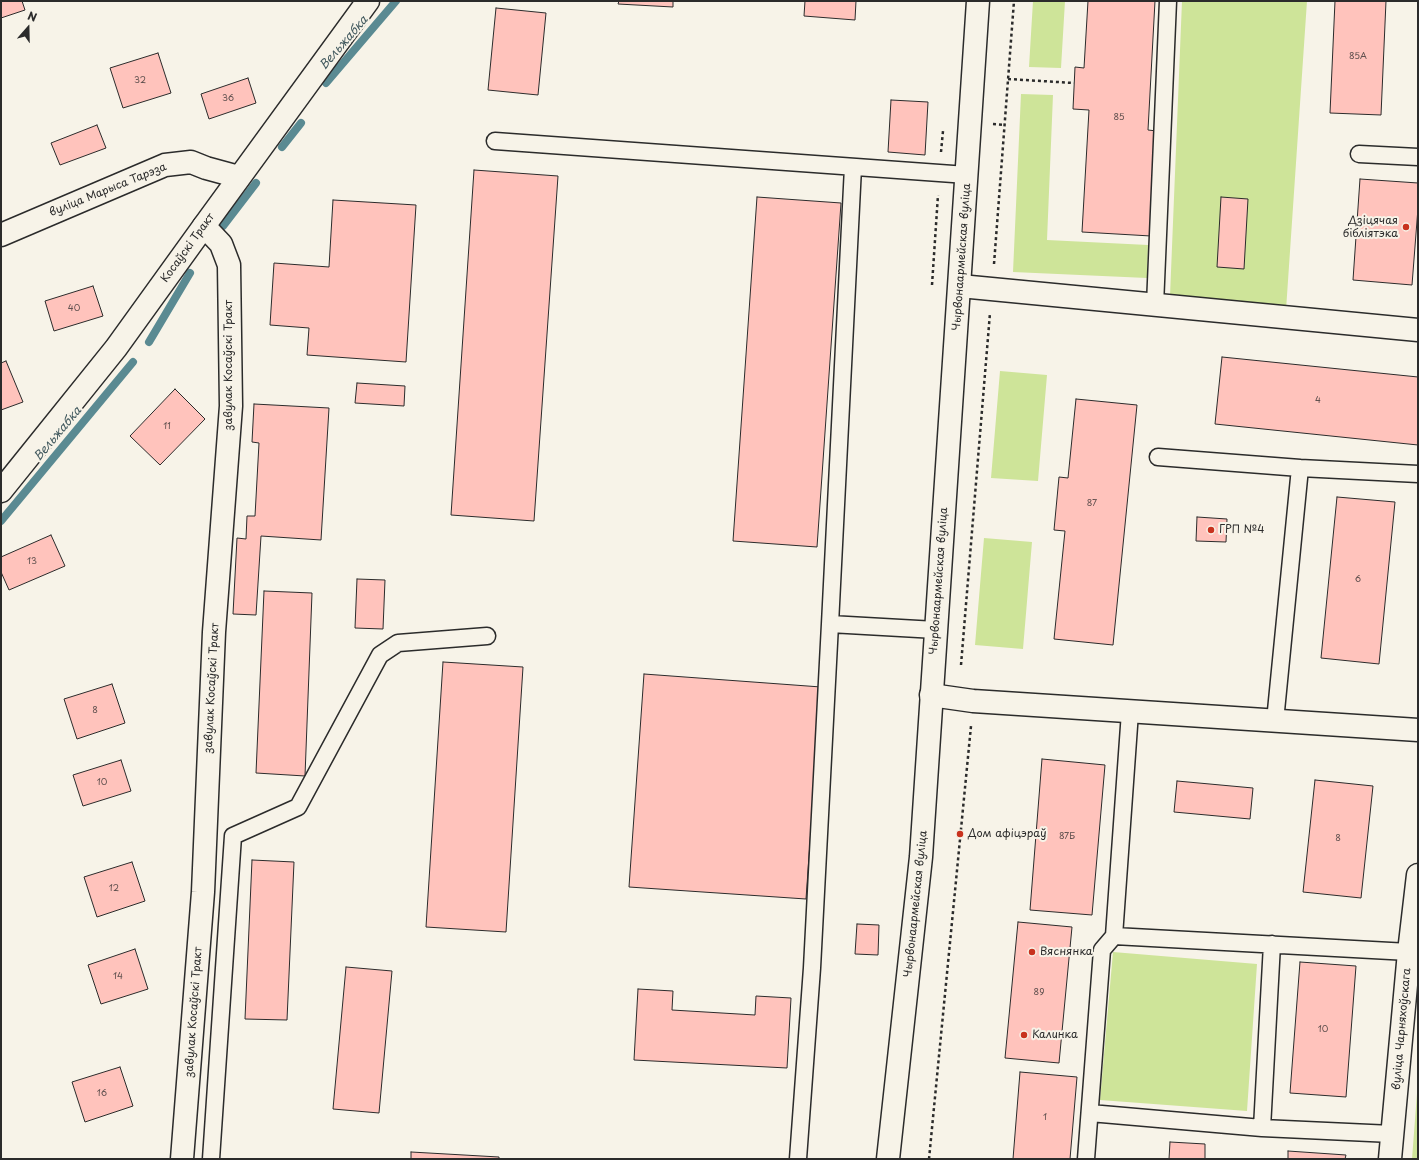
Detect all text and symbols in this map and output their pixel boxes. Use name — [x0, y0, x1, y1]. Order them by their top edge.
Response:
text: N — [25, 7, 39, 26]
north arrow — [8, 8, 48, 48]
water label: Вельжабка — [317, 13, 371, 73]
house number: 85А — [1349, 52, 1367, 62]
house number: 32 — [134, 76, 146, 86]
house number: 36 — [222, 94, 234, 104]
house number: 85 — [1113, 113, 1125, 123]
street label: вуліца Марыса Тарэза — [47, 160, 169, 220]
street label: Чырвонаармейская вуліца — [950, 183, 974, 331]
street label: Косаўскі Тракт — [158, 211, 218, 285]
place label: Дзіцячая бібліятэка — [1343, 214, 1398, 240]
marker: Дзіцячая бібліятэка — [1401, 222, 1411, 232]
street label: завулак Косаўскі Тракт — [222, 300, 236, 430]
house number: 40 — [68, 304, 80, 314]
house number: 4 — [1315, 396, 1321, 406]
water label: Вельжабка — [31, 404, 85, 464]
house number: 11 — [163, 422, 171, 432]
house number: 87 — [1087, 499, 1097, 509]
street label: Чырвонаармейская вуліца — [927, 507, 951, 655]
place label: ГРП №4 — [1219, 523, 1264, 537]
marker: ГРП №4 — [1206, 525, 1216, 535]
house number: 13 — [27, 557, 37, 567]
house number: 6 — [1355, 575, 1361, 585]
street label: завулак Косаўскі Тракт — [202, 623, 222, 753]
house number: 8 — [92, 706, 98, 716]
house number: 10 — [97, 778, 107, 788]
place label: Дом афіцэраў — [968, 827, 1047, 841]
marker: Дом афіцэраў — [955, 829, 965, 839]
street label: Чырвонаармейская вуліца — [902, 830, 930, 978]
house number: 87Б — [1059, 832, 1075, 842]
house number: 8 — [1335, 834, 1341, 844]
house number: 12 — [109, 884, 119, 894]
place label: Вяснянка — [1040, 945, 1093, 959]
street label: завулак Косаўскі Тракт — [183, 946, 205, 1078]
marker: Вяснянка — [1027, 947, 1037, 957]
street label: вуліца Чарняхоўскага — [1390, 968, 1414, 1090]
house number: 14 — [113, 972, 123, 982]
house number: 89 — [1034, 988, 1044, 998]
house number: 10 — [1318, 1025, 1328, 1035]
place label: Калинка — [1032, 1028, 1078, 1042]
marker: Калинка — [1019, 1030, 1029, 1040]
house number: 16 — [97, 1089, 107, 1099]
house number: 1 — [1043, 1113, 1047, 1123]

